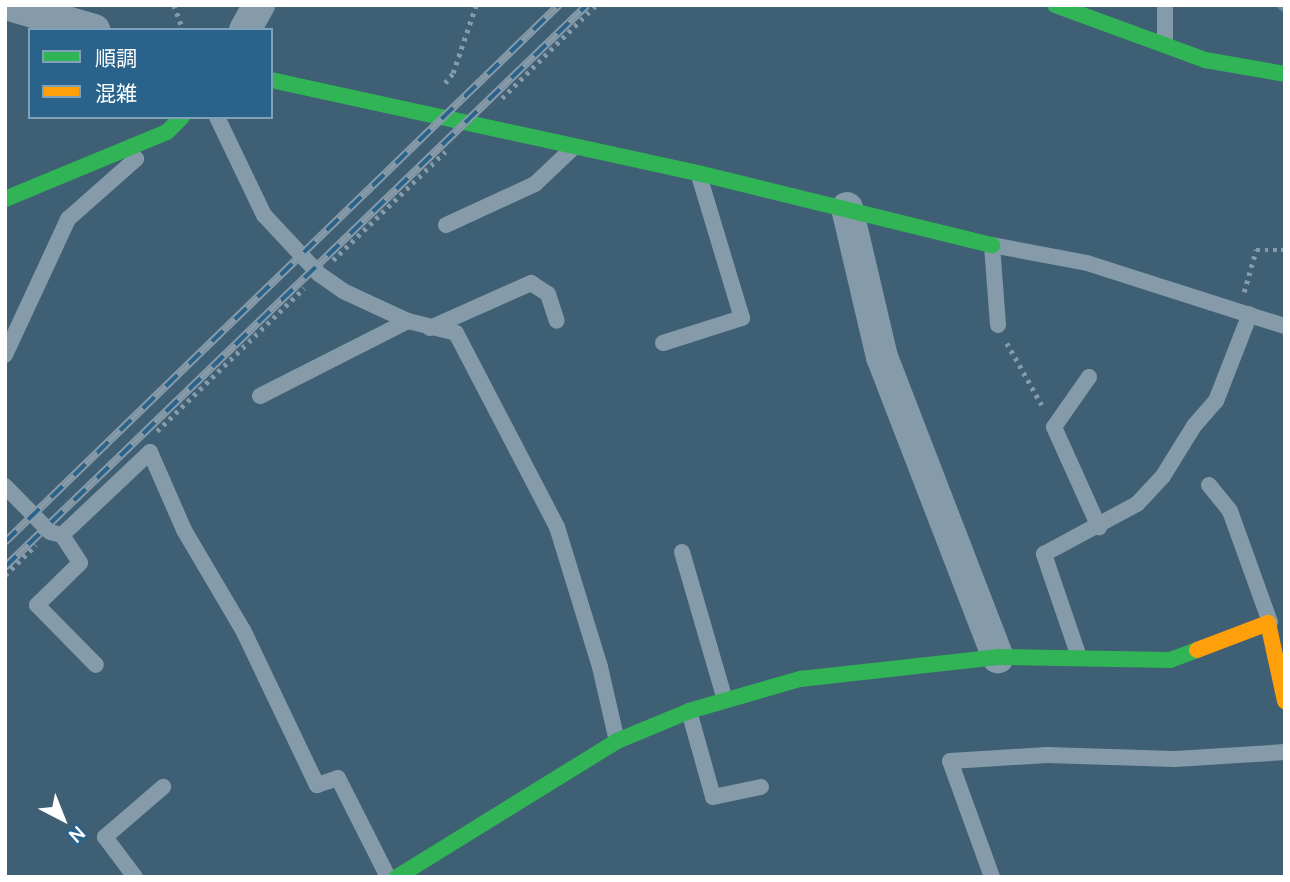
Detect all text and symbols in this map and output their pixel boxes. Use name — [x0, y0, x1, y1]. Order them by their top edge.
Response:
legend — [28, 28, 273, 119]
text: 順調 — [95, 44, 137, 72]
text: 混雑 — [95, 79, 137, 107]
north arrow — [28, 784, 98, 854]
text: N — [63, 820, 91, 849]

